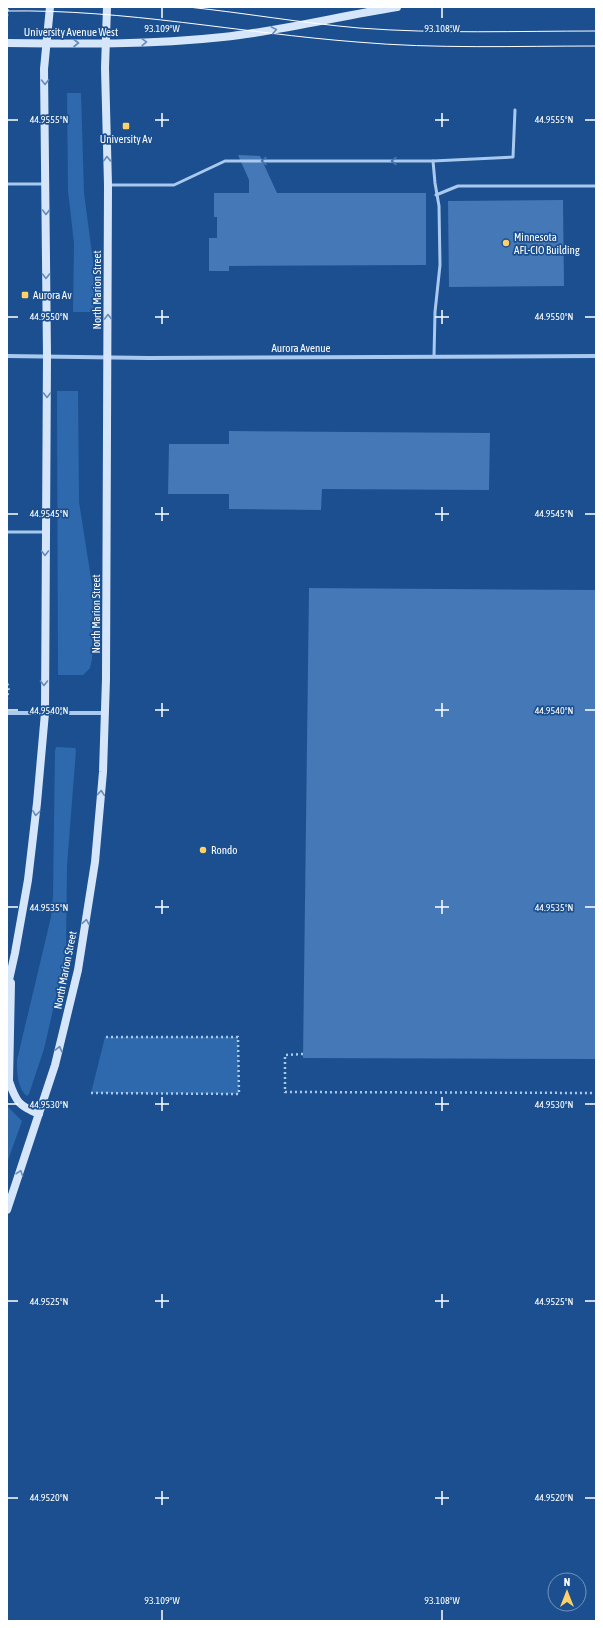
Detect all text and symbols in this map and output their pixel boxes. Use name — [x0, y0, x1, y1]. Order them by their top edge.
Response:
text: 93.109°W — [144, 23, 180, 34]
text: 93.108°W — [424, 23, 460, 34]
street label: University Avenue West — [24, 26, 118, 38]
one-way arrow — [270, 26, 277, 35]
one-way arrow — [141, 38, 147, 46]
one-way arrow — [73, 39, 79, 47]
one-way arrow — [40, 79, 49, 85]
text: 44.9555°N — [30, 114, 68, 125]
text: 44.9555°N — [535, 114, 573, 125]
marker: University Av — [121, 121, 131, 131]
place label: University Av — [100, 133, 153, 145]
one-way arrow — [103, 156, 112, 162]
one-way arrow — [261, 157, 267, 165]
one-way arrow — [391, 157, 397, 165]
one-way arrow — [42, 209, 50, 215]
place label: Minnesota AFL-CIO Building — [514, 231, 580, 256]
marker: Minnesota AFL-CIO Building — [501, 238, 511, 248]
street label: North Marion Street — [91, 250, 103, 330]
one-way arrow — [42, 273, 50, 279]
place label: Aurora Av — [33, 289, 72, 301]
marker: Aurora Av — [20, 290, 30, 300]
text: 44.9550°N — [30, 311, 68, 322]
text: 44.9550°N — [535, 311, 573, 322]
one-way arrow — [104, 314, 112, 320]
street label: Aurora Avenue — [271, 342, 331, 354]
one-way arrow — [43, 392, 51, 398]
text: 44.9545°N — [30, 508, 68, 519]
text: 44.9545°N — [535, 508, 573, 519]
one-way arrow — [41, 550, 49, 556]
street label: North Marion Street — [90, 574, 102, 654]
one-way arrow — [40, 680, 48, 686]
text: 44.9540°N — [30, 705, 68, 716]
text: 44.9540°N — [535, 705, 573, 716]
one-way arrow — [96, 790, 105, 796]
one-way arrow — [32, 810, 41, 816]
place label: Rondo — [211, 844, 237, 856]
marker: Rondo — [198, 845, 208, 855]
text: 44.9535°N — [30, 902, 68, 913]
text: 44.9535°N — [535, 902, 573, 913]
one-way arrow — [81, 919, 90, 925]
street label: North Marion Street — [52, 930, 78, 1010]
one-way arrow — [55, 1046, 63, 1052]
text: 44.9530°N — [30, 1099, 68, 1110]
text: 44.9530°N — [535, 1099, 573, 1110]
one-way arrow — [15, 1169, 24, 1176]
text: 44.9525°N — [30, 1296, 68, 1307]
text: 44.9525°N — [535, 1296, 573, 1307]
text: 44.9520°N — [30, 1492, 68, 1503]
text: 44.9520°N — [535, 1492, 573, 1503]
north arrow — [547, 1572, 587, 1612]
text: N — [564, 1576, 570, 1588]
text: 93.109°W — [144, 1595, 180, 1606]
text: 93.108°W — [424, 1595, 460, 1606]

